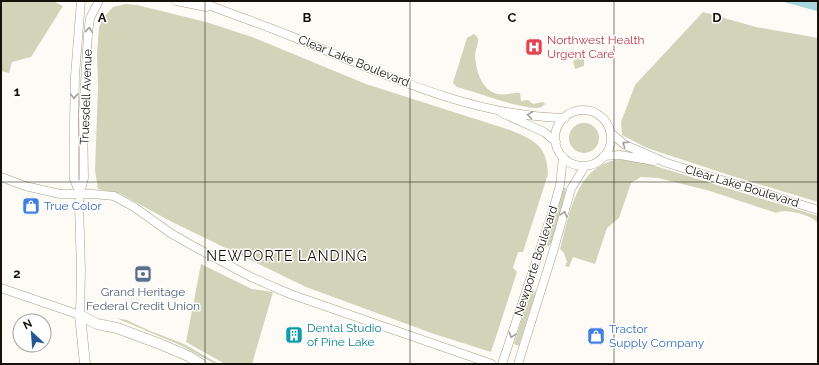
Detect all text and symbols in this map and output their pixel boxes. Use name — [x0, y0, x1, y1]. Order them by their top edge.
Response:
text: A — [98, 10, 107, 25]
text: B — [303, 10, 312, 25]
text: C — [508, 10, 517, 25]
text: D — [712, 10, 722, 25]
one-way arrow — [84, 27, 93, 33]
street label: Clear Lake Boulevard — [296, 32, 412, 90]
place label: Northwest Health Urgent Care — [547, 33, 644, 61]
hospital icon: Northwest Health Urgent Care — [524, 37, 544, 57]
street label: Truesdell Avenue — [77, 49, 95, 145]
text: 1 — [14, 84, 21, 99]
one-way arrow — [70, 93, 78, 99]
one-way arrow — [527, 111, 533, 120]
one-way arrow — [622, 141, 629, 149]
street label: Clear Lake Boulevard — [683, 162, 801, 210]
shop icon: True Color — [21, 196, 41, 216]
place label: True Color — [44, 199, 102, 213]
street label: Newporte Boulevard — [512, 204, 560, 318]
one-way arrow — [559, 211, 568, 218]
district label: NEWPORTE LANDING — [206, 248, 368, 264]
bank icon: Grand Heritage Federal Credit Union — [133, 264, 153, 284]
text: 2 — [13, 266, 21, 281]
place label: Grand Heritage Federal Credit Union — [86, 285, 200, 313]
north arrow — [12, 313, 52, 353]
text: N — [21, 317, 34, 332]
place label: Dental Studio of Pine Lake — [307, 321, 382, 349]
place label: Tractor Supply Company — [609, 322, 705, 350]
building icon: Dental Studio of Pine Lake — [284, 325, 304, 345]
shop icon: Tractor Supply Company — [586, 326, 606, 346]
one-way arrow — [508, 331, 517, 338]

